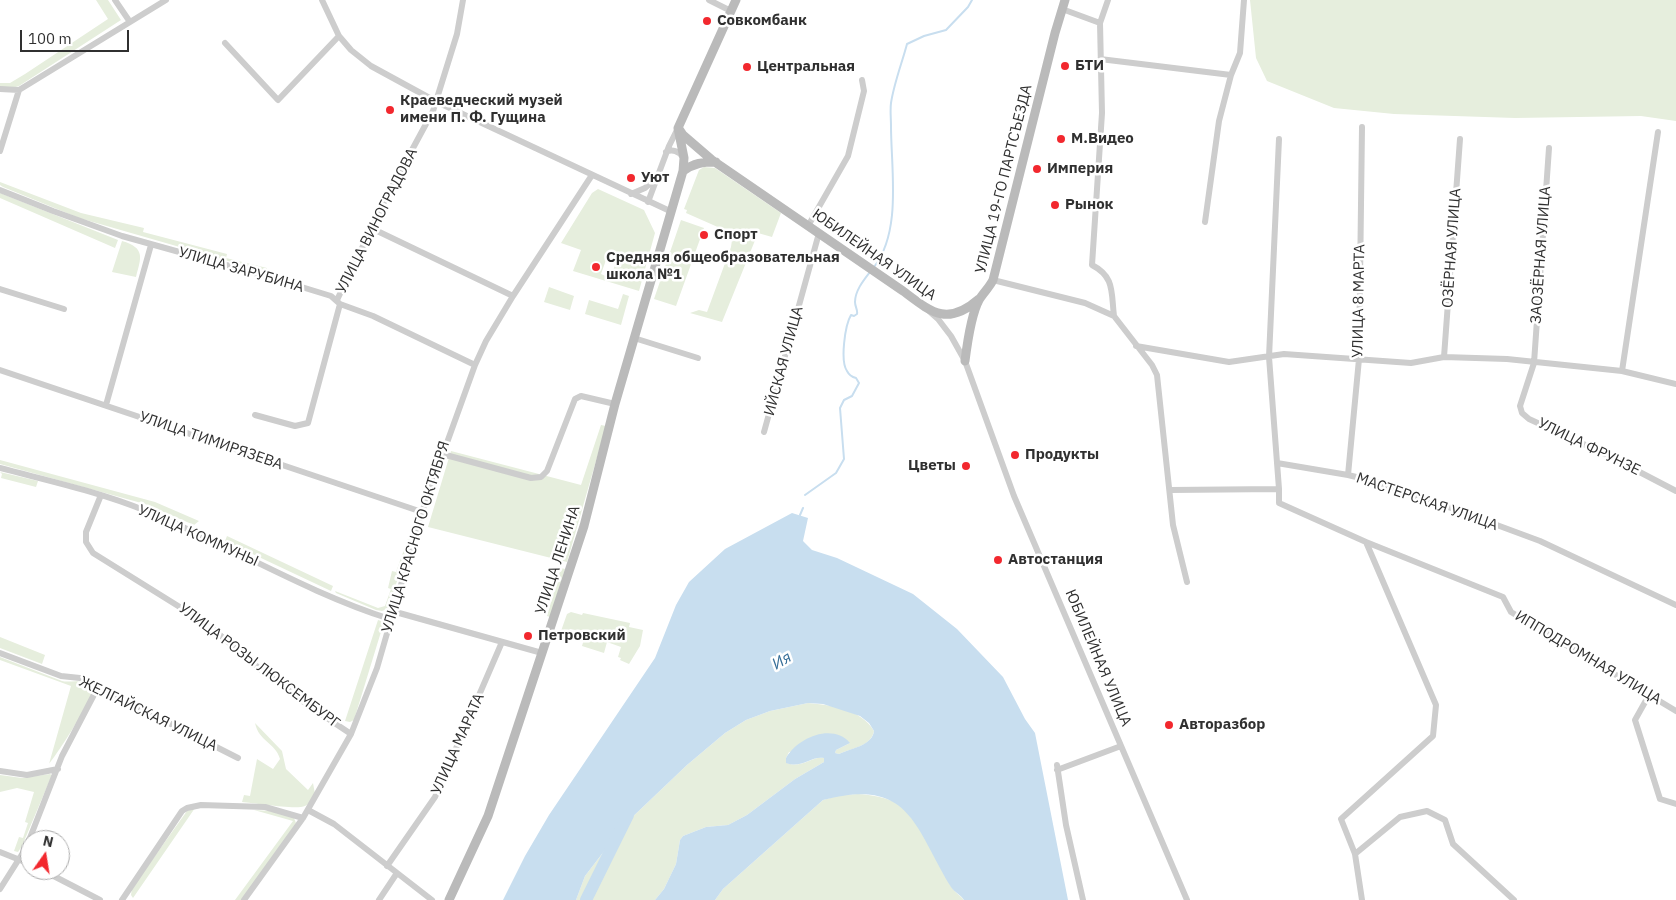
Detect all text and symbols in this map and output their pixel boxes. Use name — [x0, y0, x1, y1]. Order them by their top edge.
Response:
place label: Совкомбанк — [717, 12, 807, 30]
marker: Совкомбанк — [701, 15, 713, 27]
scale bar — [22, 20, 131, 52]
text: 100 m — [28, 29, 72, 48]
place label: БТИ — [1075, 57, 1104, 75]
place label: Центральная — [757, 58, 855, 76]
marker: БТИ — [1059, 60, 1071, 72]
marker: Центральная — [741, 61, 753, 73]
street label: УЛИЦА 19-ГО ПАРТСЪЕЗДА — [972, 83, 1036, 275]
place label: Краеведческий музей имени П. Ф. Гущина — [400, 92, 563, 127]
marker: Краеведческий музей имени П. Ф. Гущина — [384, 104, 396, 116]
place label: М.Видео — [1071, 130, 1134, 148]
marker: М.Видео — [1055, 133, 1067, 145]
street label: УЛИЦА ВИНОГРАДОВА — [332, 145, 422, 297]
place label: Империя — [1047, 160, 1113, 178]
marker: Империя — [1031, 163, 1043, 175]
place label: Уют — [641, 169, 669, 187]
marker: Уют — [625, 172, 637, 184]
street label: ЗАОЗЁРНАЯ УЛИЦА — [1527, 185, 1555, 325]
street label: ОЗЁРНАЯ УЛИЦА — [1439, 187, 1465, 309]
place label: Рынок — [1065, 196, 1113, 214]
marker: Рынок — [1049, 199, 1061, 211]
street label: ЮБИЛЕЙНАЯ УЛИЦА — [809, 205, 939, 305]
place label: Спорт — [714, 226, 758, 244]
marker: Спорт — [698, 229, 710, 241]
street label: УЛИЦА ЗАРУБИНА — [176, 243, 306, 297]
street label: УЛИЦА 8 МАРТА — [1349, 244, 1369, 358]
place label: Средняя общеобразовательная школа №1 — [606, 249, 840, 284]
marker: Средняя общеобразовательная школа №1 — [590, 261, 602, 273]
street label: ИЙСКАЯ УЛИЦА — [761, 304, 807, 418]
street label: УЛИЦА ТИМИРЯЗЕВА — [137, 408, 285, 474]
street label: УЛИЦА ФРУНЗЕ — [1535, 414, 1643, 480]
street label: УЛИЦА КРАСНОГО ОКТЯБРЯ — [378, 439, 454, 635]
place label: Продукты — [1025, 446, 1099, 464]
marker: Продукты — [1009, 449, 1021, 461]
place label: Цветы — [908, 457, 956, 475]
marker: Цветы — [960, 460, 972, 472]
street label: МАСТЕРСКАЯ УЛИЦА — [1354, 469, 1500, 535]
street label: УЛИЦА КОММУНЫ — [135, 501, 261, 571]
street label: УЛИЦА ЛЕНИНА — [532, 503, 584, 617]
place label: Автостанция — [1008, 551, 1103, 569]
marker: Автостанция — [992, 554, 1004, 566]
street label: ЮБИЛЕЙНАЯ УЛИЦА — [1061, 587, 1135, 729]
street label: УЛИЦА РОЗЫ ЛЮКСЕМБУРГ — [175, 599, 343, 733]
street label: ИППОДРОМНАЯ УЛИЦА — [1512, 607, 1664, 709]
place label: Петровский — [538, 627, 626, 645]
marker: Петровский — [522, 630, 534, 642]
water label: Ия — [769, 648, 795, 674]
street label: ЖЕЛГАЙСКАЯ УЛИЦА — [76, 673, 220, 755]
street label: УЛИЦА МАРАТА — [428, 690, 488, 798]
place label: Авторазбор — [1179, 716, 1265, 734]
marker: Авторазбор — [1163, 719, 1175, 731]
north arrow — [20, 830, 70, 880]
text: N — [41, 831, 55, 851]

